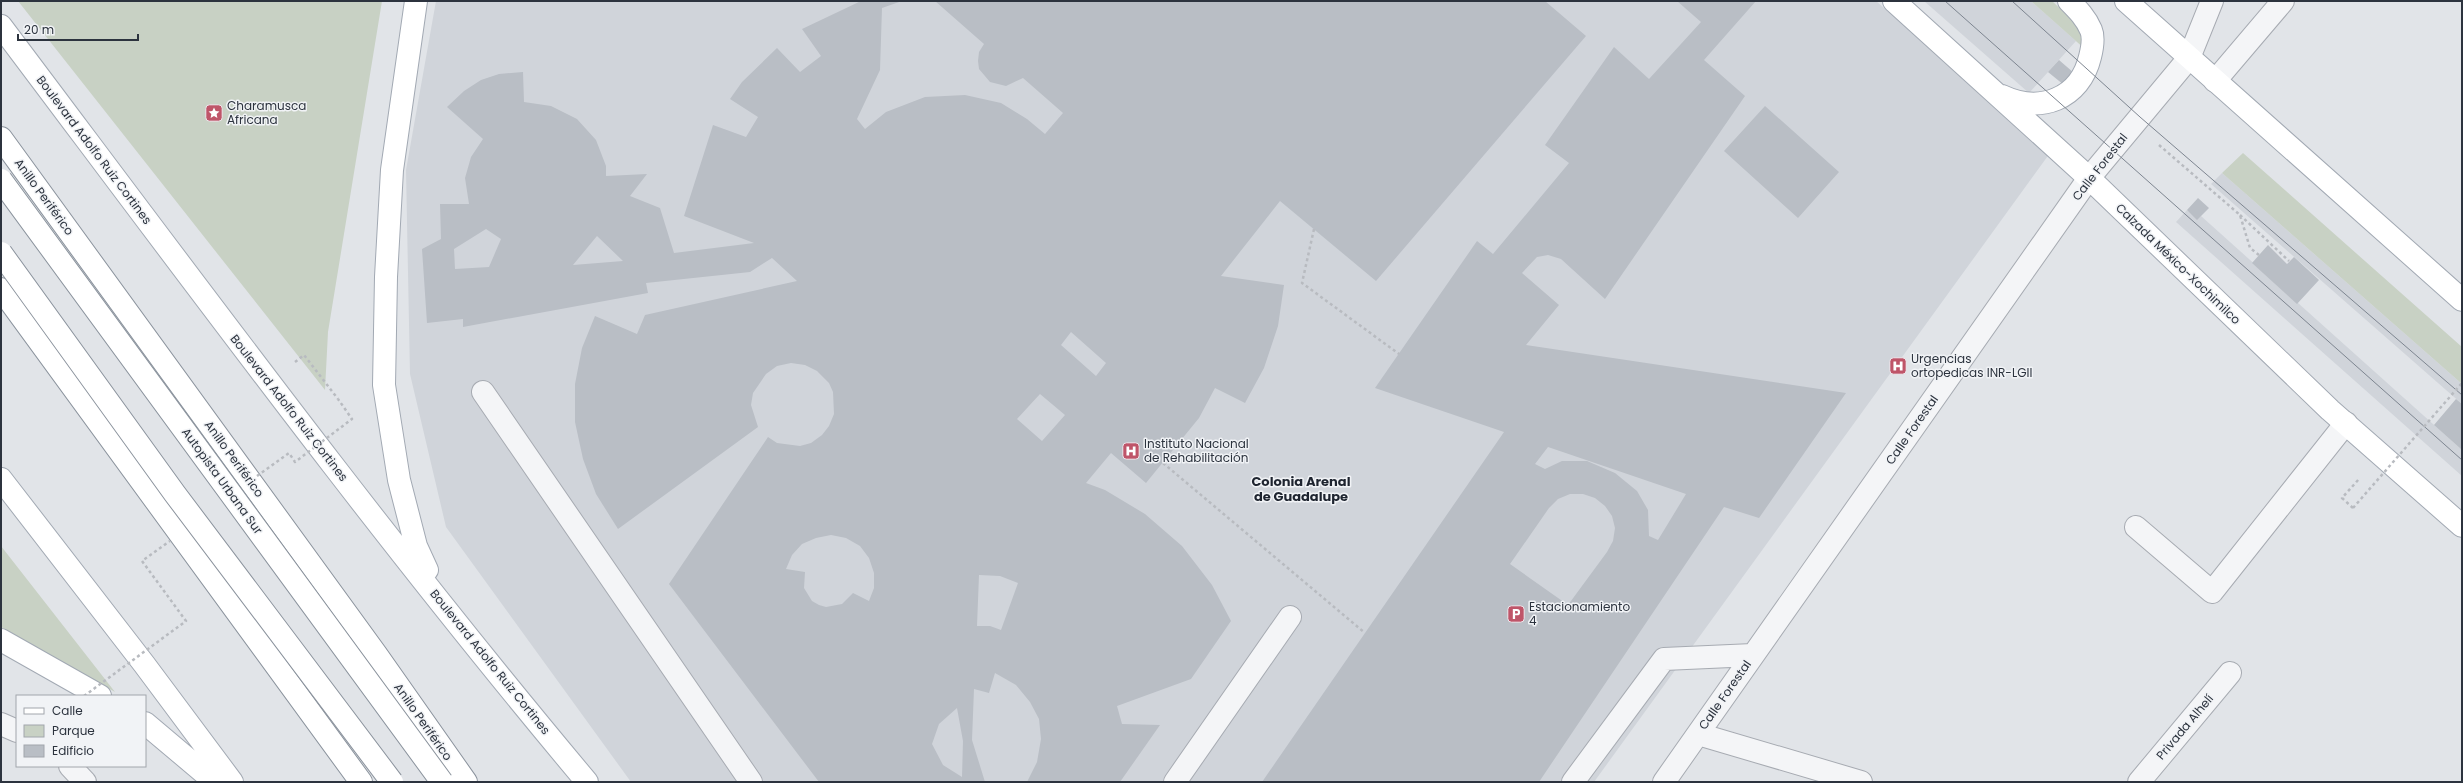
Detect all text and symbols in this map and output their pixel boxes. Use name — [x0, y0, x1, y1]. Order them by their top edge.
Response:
scale bar — [18, 16, 138, 42]
text: 20 m — [24, 21, 54, 38]
street label: Boulevard Adolfo Ruiz Cortines — [33, 72, 156, 228]
place label: Charamusca Africana — [227, 97, 306, 128]
place icon: Charamusca Africana — [204, 103, 224, 123]
street label: Calle Forestal — [2068, 129, 2131, 204]
street label: Anillo Periférico — [11, 155, 78, 239]
street label: Calzada México-Xochimilco — [2112, 199, 2245, 328]
street label: Boulevard Adolfo Ruiz Cortines — [227, 331, 352, 485]
place label: Urgencias ortopedicas INR-LGII — [1911, 350, 2032, 381]
hospital icon: Urgencias ortopedicas INR-LGII — [1888, 356, 1908, 376]
street label: Calle Forestal — [1881, 392, 1942, 468]
street label: Anillo Periférico — [201, 417, 268, 501]
street label: Autopista Urbana Sur — [178, 424, 267, 538]
place label: Instituto Nacional de Rehabilitación — [1144, 435, 1249, 466]
hospital icon: Instituto Nacional de Rehabilitación — [1121, 441, 1141, 461]
district label: Colonia Arenal de Guadalupe — [1251, 472, 1351, 506]
street label: Boulevard Adolfo Ruiz Cortines — [426, 586, 554, 738]
place label: Estacionamiento 4 — [1529, 598, 1630, 629]
parking icon: Estacionamiento 4 — [1506, 604, 1526, 624]
street label: Calle Forestal — [1694, 657, 1755, 733]
street label: Anillo Periférico — [390, 680, 457, 764]
street label: Privada Alhelí — [2152, 690, 2217, 763]
legend — [16, 695, 146, 767]
text: Calle — [52, 702, 83, 719]
text: Parque — [52, 722, 95, 739]
text: Edificio — [52, 742, 94, 759]

